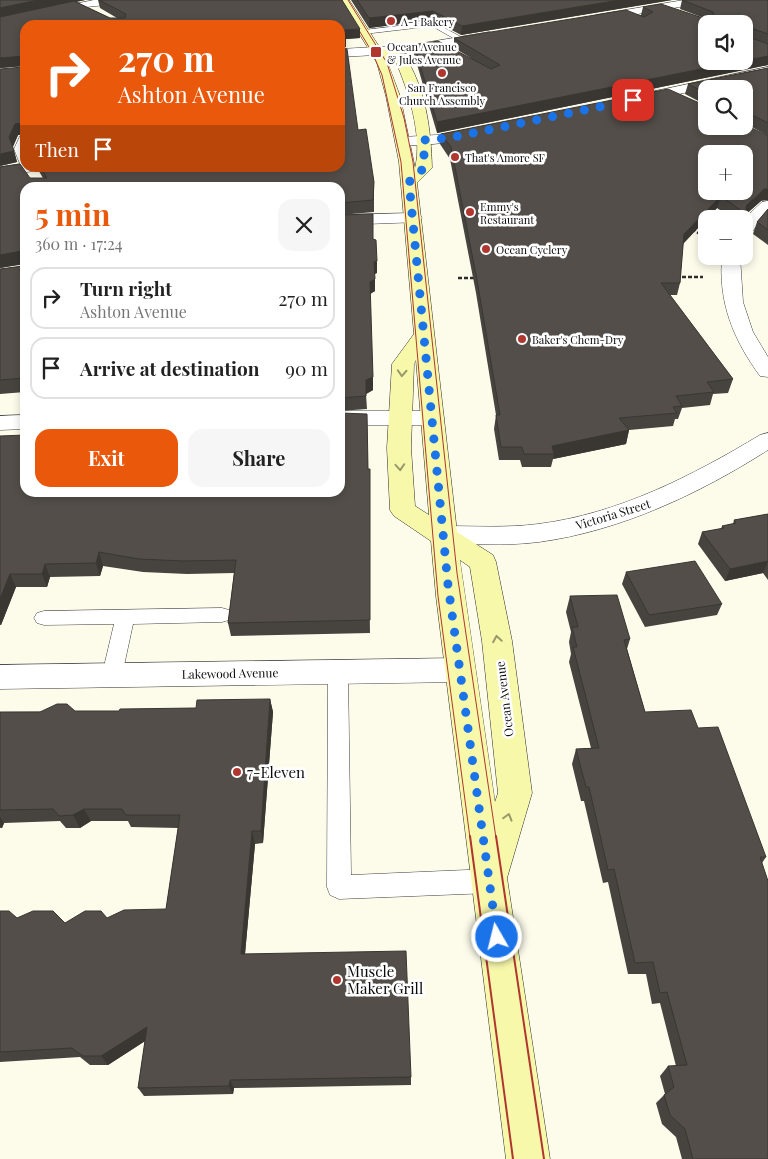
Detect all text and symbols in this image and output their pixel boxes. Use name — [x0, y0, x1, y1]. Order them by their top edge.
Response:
place label: A-1 Bakery — [400, 14, 455, 29]
marker: A-1 Bakery — [385, 15, 397, 27]
map controls — [698, 15, 753, 265]
button: sound — [698, 15, 753, 70]
text: 270 m — [118, 34, 215, 81]
place label: Ocean Avenue & Jules Avenue — [387, 39, 461, 67]
icon: right — [35, 40, 100, 105]
marker: Ocean Avenue & Jules Avenue — [369, 45, 383, 59]
marker: San Francisco Church Assembly — [436, 67, 448, 79]
text: Ashton Avenue — [118, 79, 265, 109]
pin — [612, 79, 654, 121]
place label: San Francisco Church Assembly — [399, 80, 486, 108]
button: search — [698, 80, 753, 135]
icon: arrive — [619, 86, 647, 114]
icon: arrive — [89, 135, 117, 163]
text: Then — [35, 136, 79, 162]
button: + — [698, 145, 753, 200]
place label: That's Amore SF — [465, 150, 545, 165]
marker: That's Amore SF — [449, 151, 461, 163]
text: 5 min — [35, 194, 110, 234]
button: close — [278, 199, 330, 251]
place label: Emmy's Restaurant — [480, 199, 534, 227]
marker: Emmy's Restaurant — [464, 206, 476, 218]
button: − — [698, 210, 753, 265]
text: 360 m · 17:24 — [35, 233, 123, 254]
place label: Ocean Cyclery — [496, 242, 568, 257]
marker: Ocean Cyclery — [480, 243, 492, 255]
text: Turn right — [80, 275, 172, 301]
icon: right — [37, 284, 65, 312]
text: 270 m — [278, 285, 328, 311]
text: Ashton Avenue — [80, 301, 187, 322]
place label: Baker's Chem-Dry — [532, 332, 624, 347]
marker: Baker's Chem-Dry — [516, 333, 528, 345]
icon: arrive — [37, 354, 65, 382]
text: Arrive at destination — [80, 355, 260, 381]
text: 90 m — [285, 355, 328, 381]
one-way arrow — [397, 369, 408, 377]
button: Exit — [35, 429, 178, 487]
button: Share — [188, 429, 330, 487]
one-way arrow — [394, 463, 405, 471]
street label: Victoria Street — [573, 495, 653, 533]
one-way arrow — [492, 635, 502, 644]
street label: Ocean Avenue — [491, 660, 517, 738]
street label: Lakewood Avenue — [181, 664, 279, 682]
place label: 7-Eleven — [247, 762, 305, 782]
marker: 7-Eleven — [231, 766, 243, 778]
one-way arrow — [503, 814, 513, 822]
position arrow — [470, 910, 522, 962]
place label: Muscle Maker Grill — [347, 961, 423, 998]
marker: Muscle Maker Grill — [331, 974, 343, 986]

